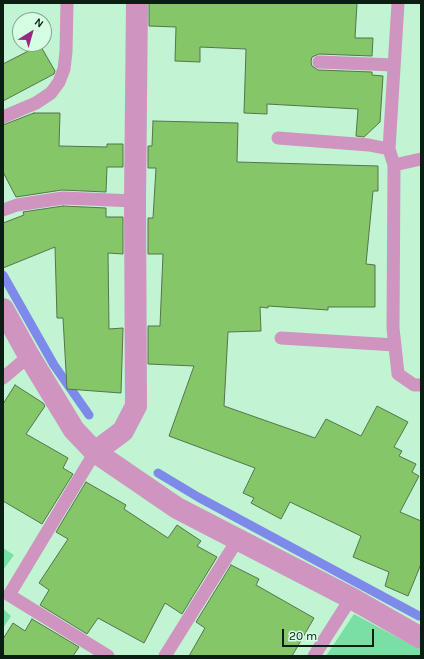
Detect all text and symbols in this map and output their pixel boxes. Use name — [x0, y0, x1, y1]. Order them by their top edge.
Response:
north arrow — [12, 12, 52, 52]
text: N — [32, 15, 46, 30]
scale bar — [284, 621, 376, 647]
text: 20 m — [289, 629, 317, 643]

